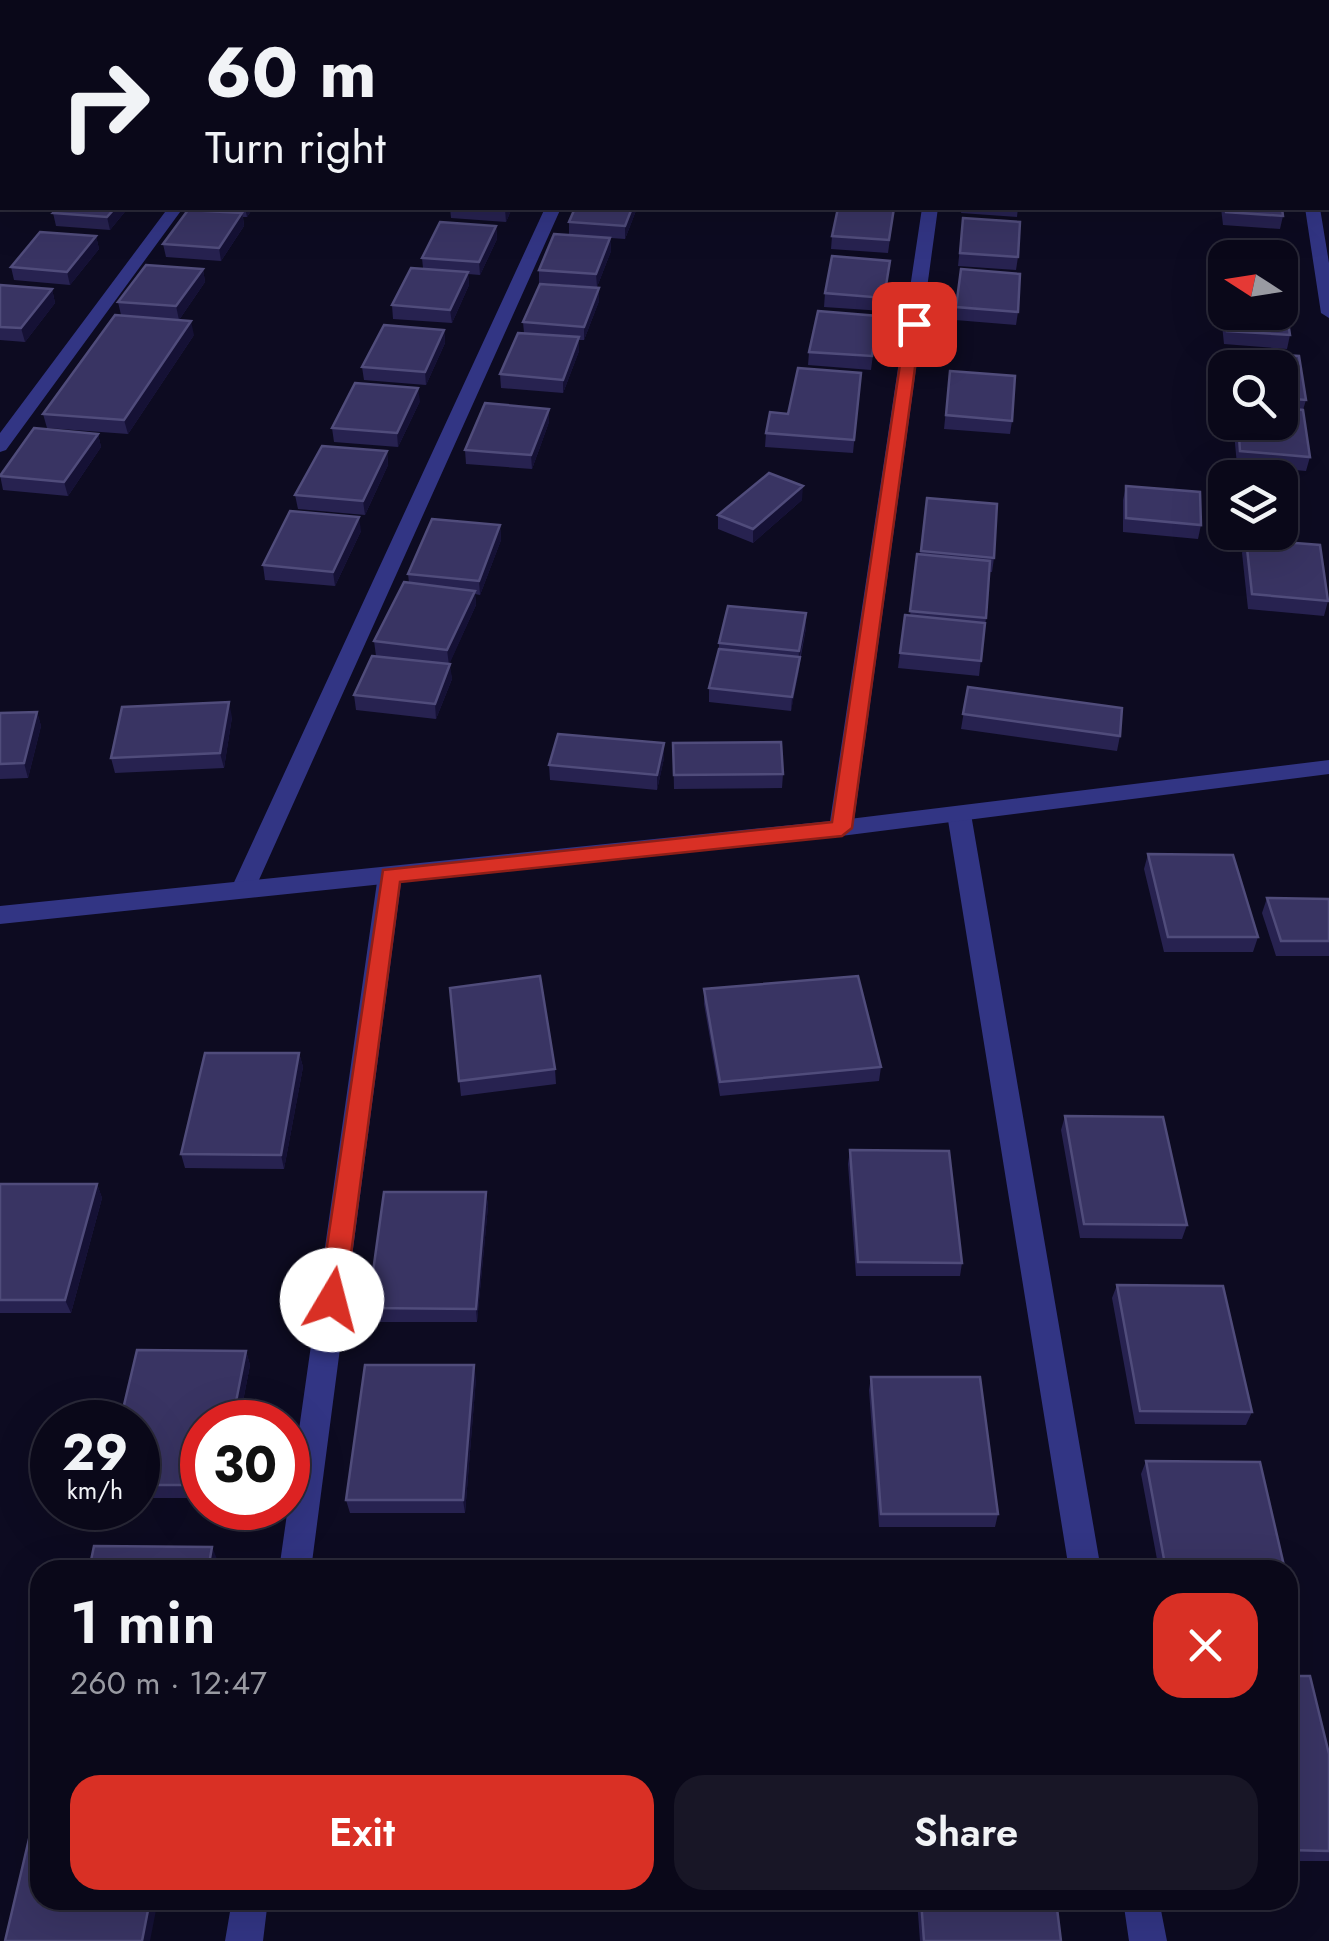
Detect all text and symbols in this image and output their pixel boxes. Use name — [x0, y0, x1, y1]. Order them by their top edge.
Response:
text: 60 m — [205, 22, 377, 123]
icon: right — [40, 40, 170, 170]
text: Turn right — [205, 115, 386, 180]
north arrow — [1208, 240, 1298, 330]
map controls — [1208, 240, 1298, 550]
pin — [872, 282, 957, 367]
icon: arrive — [887, 297, 942, 352]
button: search — [1208, 350, 1298, 440]
button: layers — [1208, 460, 1298, 550]
position arrow — [280, 1248, 384, 1352]
speed limit sign: 30 — [180, 1400, 310, 1530]
text: 29 — [62, 1416, 128, 1489]
text: km/h — [67, 1472, 123, 1508]
text: 1 min — [70, 1579, 216, 1666]
button: close — [1153, 1593, 1258, 1698]
text: 260 m · 12:47 — [70, 1660, 267, 1706]
button: Exit — [70, 1775, 654, 1890]
button: Share — [674, 1775, 1258, 1890]

